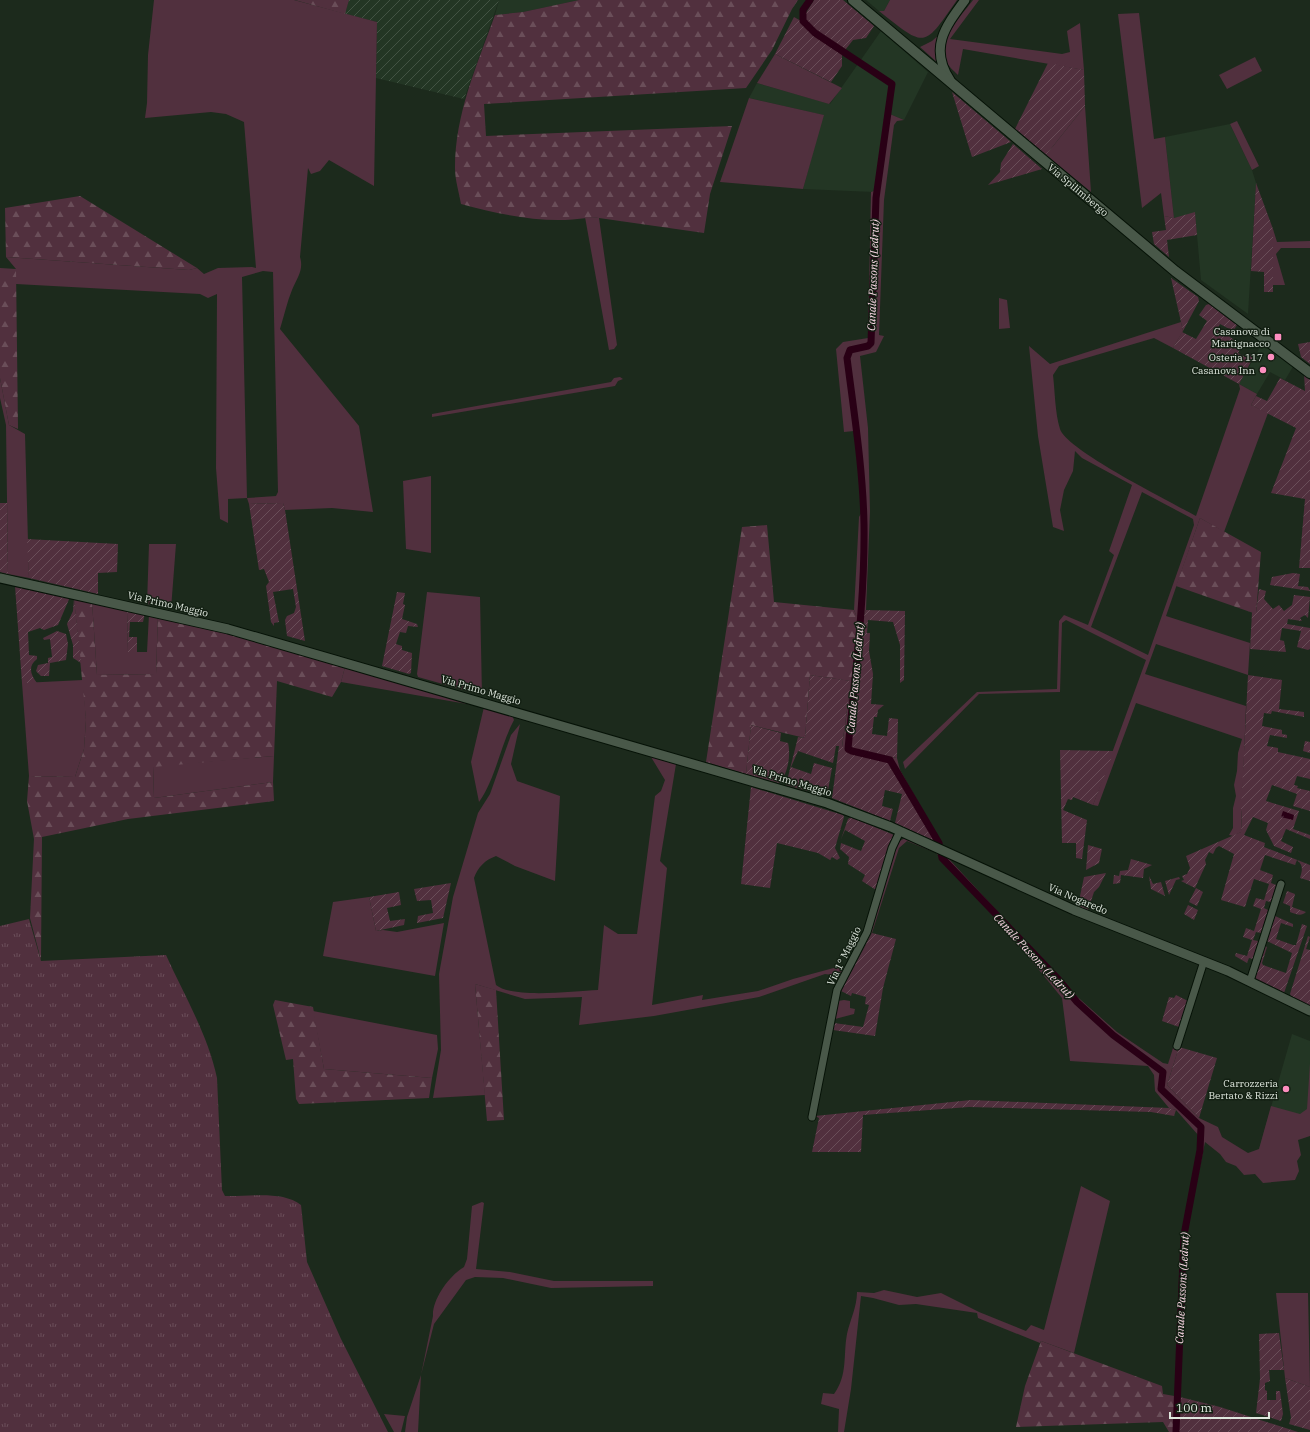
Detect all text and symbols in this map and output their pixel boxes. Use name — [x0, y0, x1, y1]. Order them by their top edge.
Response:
street label: Via Spilimbergo — [1045, 161, 1111, 219]
water label: Canale Passons (Ledrut) — [864, 218, 882, 331]
place label: Casanova di Martignacco — [1212, 325, 1270, 350]
marker: Casanova di Martignacco — [1273, 332, 1283, 342]
place label: Osteria 117 — [1209, 351, 1263, 364]
marker: Osteria 117 — [1266, 352, 1276, 362]
place label: Casanova Inn — [1192, 364, 1256, 377]
marker: Casanova Inn — [1258, 365, 1268, 375]
street label: Via Primo Maggio — [126, 588, 210, 620]
water label: Canale Passons (Ledrut) — [843, 621, 867, 734]
street label: Via Primo Maggio — [440, 672, 523, 708]
street label: Via Primo Maggio — [751, 763, 834, 799]
street label: Via Nogaredo — [1046, 881, 1110, 917]
water label: Canale Passons (Ledrut) — [991, 910, 1078, 1002]
street label: Via 1° Maggio — [824, 924, 864, 988]
place label: Carrozzeria Bertato & Rizzi — [1208, 1077, 1279, 1102]
marker: Carrozzeria Bertato & Rizzi — [1281, 1084, 1291, 1094]
water label: Canale Passons (Ledrut) — [1172, 1231, 1192, 1344]
scale bar — [1170, 1394, 1269, 1420]
text: 100 m — [1176, 1400, 1212, 1415]

